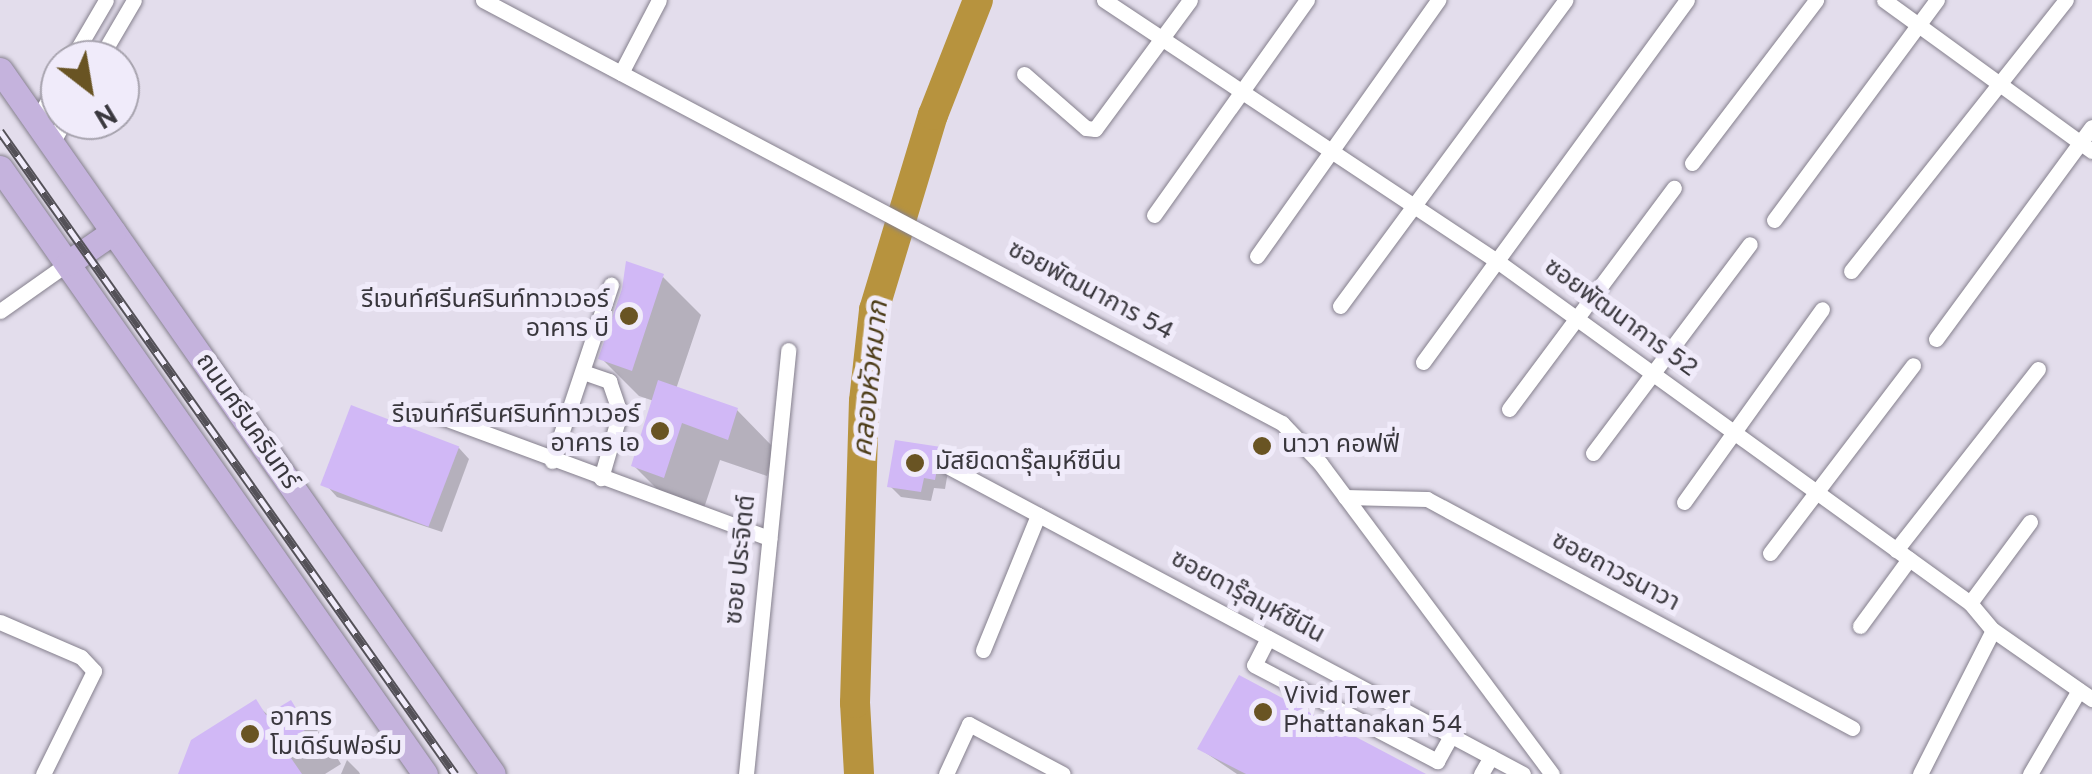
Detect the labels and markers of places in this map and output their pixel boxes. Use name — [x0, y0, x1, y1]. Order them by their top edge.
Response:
place label: รีเจนท์ศรีนศรินท์ทาวเวอร์ อาคาร บี — [361, 287, 609, 346]
marker: รีเจนท์ศรีนศรินท์ทาวเวอร์ อาคาร บี — [618, 305, 640, 327]
place label: รีเจนท์ศรีนศรินท์ทาวเวอร์ อาคาร เอ — [392, 402, 640, 461]
marker: รีเจนท์ศรีนศรินท์ทาวเวอร์ อาคาร เอ — [649, 420, 671, 442]
place label: นาวา คอฟฟี่ — [1282, 431, 1400, 461]
marker: นาวา คอฟฟี่ — [1251, 435, 1273, 457]
place label: มัสยิดดารุ๊ลมุห์ซีนีน — [935, 448, 1121, 478]
marker: มัสยิดดารุ๊ลมุห์ซีนีน — [904, 452, 926, 474]
place label: Vivid Tower Phattanakan 54 — [1283, 683, 1462, 742]
marker: Vivid Tower Phattanakan 54 — [1252, 701, 1274, 723]
place label: อาคาร โมเดิร์นฟอร์ม — [270, 705, 402, 764]
marker: อาคาร โมเดิร์นฟอร์ม — [239, 723, 261, 745]

